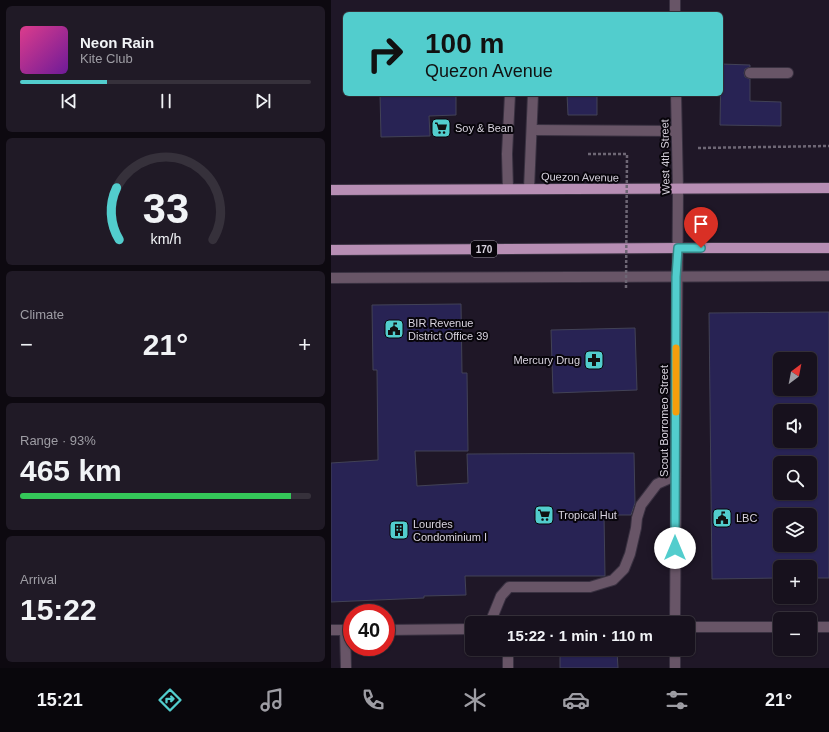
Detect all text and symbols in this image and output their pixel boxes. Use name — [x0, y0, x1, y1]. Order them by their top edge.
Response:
icon: right — [359, 28, 411, 80]
text: 100 m — [425, 28, 504, 59]
text: Neon Rain — [80, 34, 154, 51]
text: Kite Club — [80, 51, 133, 66]
text: Quezon Avenue — [425, 61, 553, 81]
icon: previous — [58, 90, 80, 112]
icon: pause — [155, 90, 177, 112]
icon: next — [252, 90, 274, 112]
supermarket icon: Soy & Bean — [430, 117, 452, 139]
street label: West 4th Street — [658, 119, 672, 195]
place label: Soy & Bean — [455, 122, 513, 134]
street label: Quezon Avenue — [541, 170, 619, 184]
text: 33 — [142, 184, 189, 231]
pin — [684, 207, 718, 248]
icon: arrive — [690, 213, 712, 235]
text: km/h — [150, 230, 181, 246]
road number: 170 — [471, 241, 497, 257]
text: Climate — [20, 307, 64, 322]
place label: BIR Revenue District Office 39 — [408, 317, 489, 342]
public building icon: BIR Revenue District Office 39 — [383, 318, 405, 340]
text: 21° — [143, 328, 188, 361]
text: − — [20, 332, 33, 357]
text: + — [298, 332, 311, 357]
pharmacy icon: Mercury Drug — [583, 349, 605, 371]
north arrow — [773, 352, 817, 396]
map controls — [773, 352, 817, 656]
place label: Mercury Drug — [513, 354, 580, 366]
street label: Scout Borromeo Street — [658, 365, 670, 477]
button: sound — [773, 404, 817, 448]
text: Range · 93% — [20, 433, 96, 448]
text: 465 km — [20, 454, 122, 487]
button: search — [773, 456, 817, 500]
supermarket icon: Tropical Hut — [533, 504, 555, 526]
public building icon: LBC — [711, 507, 733, 529]
button: layers — [773, 508, 817, 552]
place label: Tropical Hut — [558, 509, 617, 521]
place label: LBC — [736, 512, 757, 524]
place label: Lourdes Condominium I — [413, 518, 487, 543]
building icon: Lourdes Condominium I — [388, 519, 410, 541]
position arrow — [654, 527, 696, 569]
button: + — [773, 560, 817, 604]
text: Arrival — [20, 572, 57, 587]
text: 15:22 — [20, 593, 97, 626]
speed limit sign: 40 — [343, 604, 395, 656]
button: − — [773, 612, 817, 656]
text: 15:22 · 1 min · 110 m — [507, 627, 653, 644]
icon: directions — [156, 686, 184, 714]
icon: music — [258, 686, 286, 714]
icon: phone — [359, 686, 387, 714]
icon: climate — [461, 686, 489, 714]
icon: car — [562, 686, 590, 714]
icon: filters — [663, 686, 691, 714]
text: 15:21 — [37, 690, 83, 710]
text: 21° — [765, 690, 792, 710]

